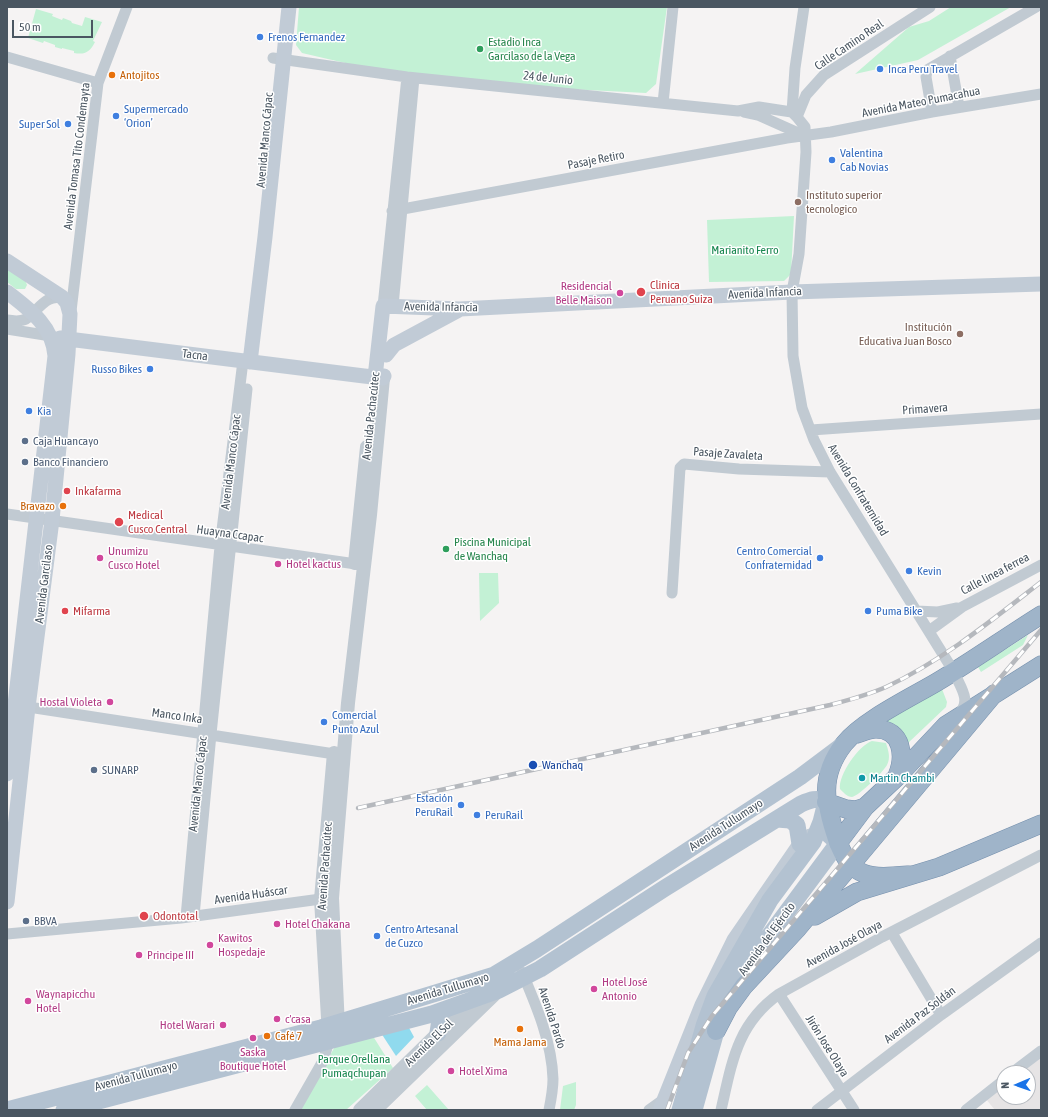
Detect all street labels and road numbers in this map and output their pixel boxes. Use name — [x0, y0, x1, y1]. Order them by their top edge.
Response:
street label: Calle Camino Real — [812, 17, 886, 73]
street label: 24 de Junio — [523, 68, 573, 88]
street label: Avenida Tomasa Tito Condemayta — [61, 82, 93, 230]
street label: Avenida Mateo Pumacahua — [861, 83, 981, 121]
street label: Avenida Manco Cápac — [254, 92, 276, 188]
street label: Pasaje Retiro — [566, 147, 626, 173]
street label: Avenida Infancia — [728, 284, 802, 302]
street label: Avenida Infancia — [404, 299, 478, 315]
street label: Tacna — [181, 346, 209, 364]
street label: Avenida Pachacútec — [359, 371, 383, 461]
street label: Primavera — [902, 400, 948, 418]
street label: Avenida Manco Cápac — [218, 414, 244, 510]
street label: Avenida Confraternidad — [825, 441, 891, 539]
street label: Pasaje Zavaleta — [693, 444, 763, 464]
street label: Huayna Ccapac — [196, 522, 264, 546]
street label: Avenida Garcilaso — [32, 544, 56, 624]
street label: Calle linea ferrea — [958, 550, 1032, 598]
street label: Manco Inka — [151, 705, 203, 727]
street label: Avenida Manco Cápac — [186, 736, 210, 832]
street label: Avenida Tullumayo — [686, 796, 766, 854]
street label: Avenida Pachacútec — [315, 822, 335, 910]
street label: Avenida Huáscar — [213, 883, 289, 907]
street label: Avenida del Ejército — [736, 900, 798, 978]
street label: Avenida José Olaya — [804, 917, 884, 971]
street label: Avenida Tullumayo — [405, 970, 491, 1008]
street label: Avenida Paz Soldán — [881, 983, 959, 1047]
street label: Avenida Pardo — [535, 985, 569, 1051]
street label: Jirón Jose Olaya — [802, 1012, 852, 1080]
street label: Avenida El Sol — [402, 1016, 456, 1070]
street label: Avenida Tullumayo — [93, 1058, 179, 1094]

